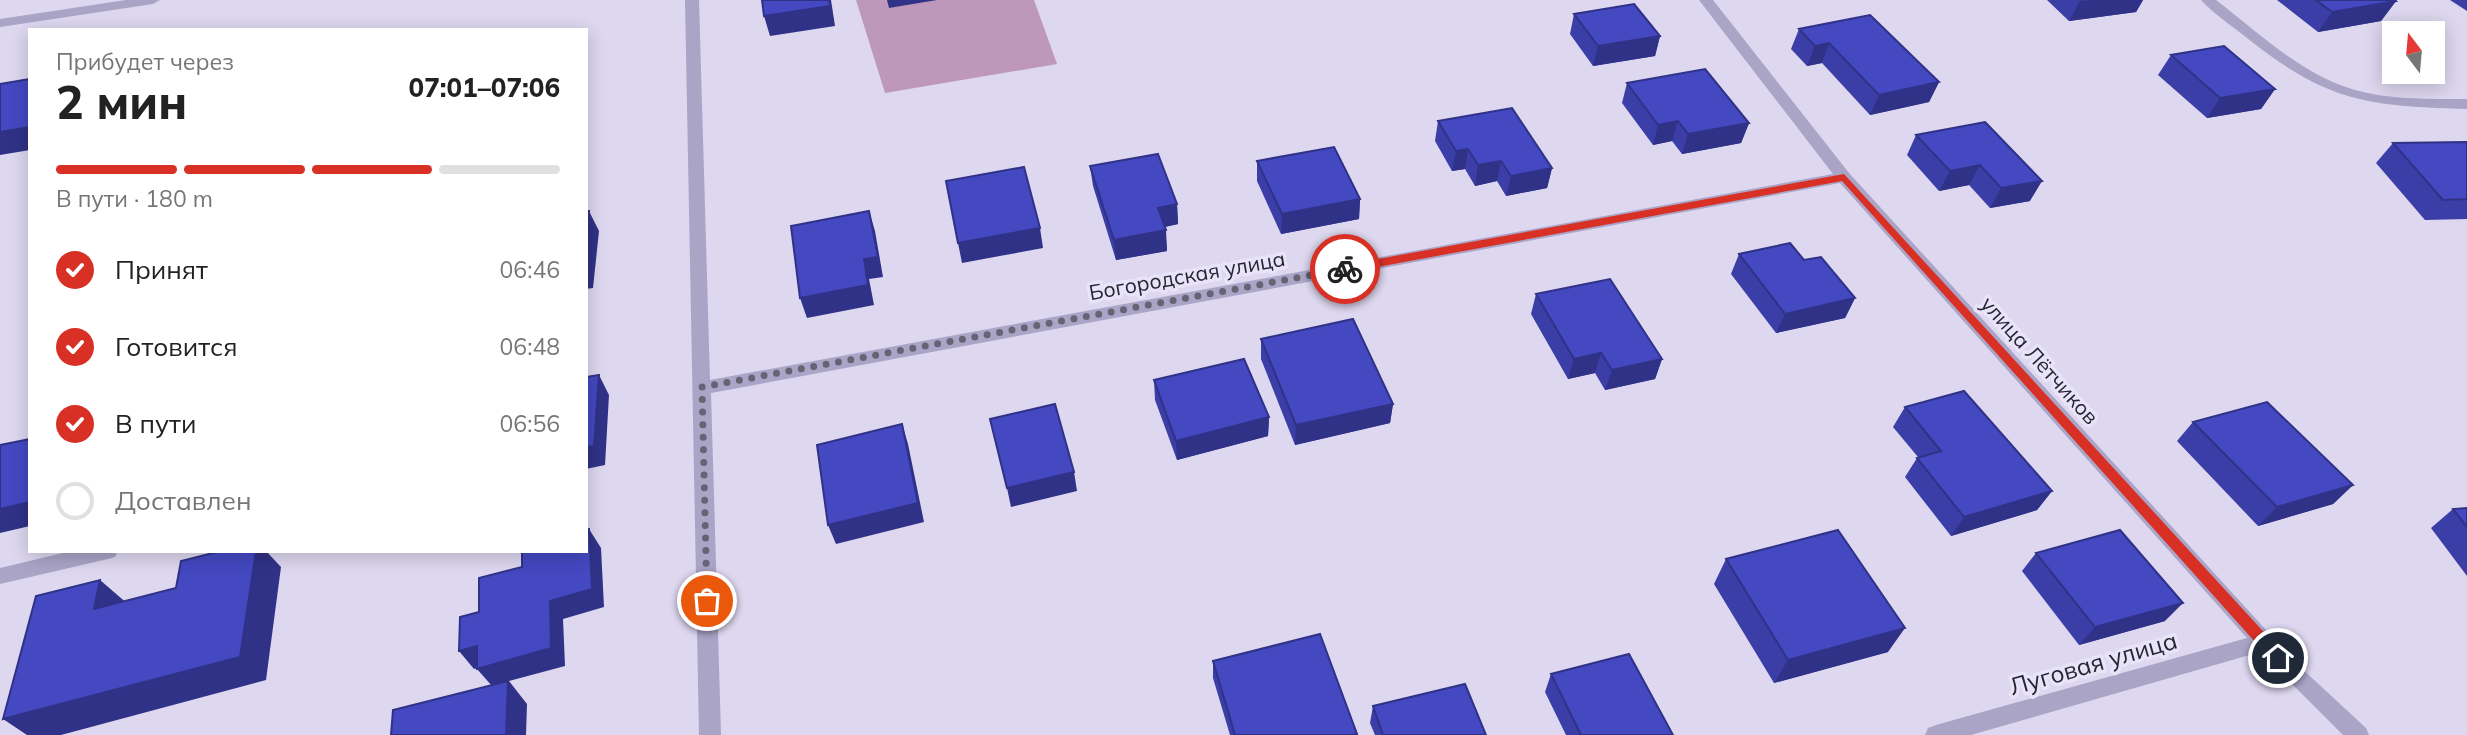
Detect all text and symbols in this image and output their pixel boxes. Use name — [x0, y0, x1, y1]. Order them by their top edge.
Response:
north arrow — [2382, 21, 2445, 84]
map controls — [2382, 21, 2445, 84]
text: Прибудет через — [56, 47, 234, 76]
text: 07:01–07:06 — [409, 71, 560, 104]
text: 2 мин — [56, 73, 187, 131]
text: В пути · 180 m — [56, 184, 213, 213]
courier — [1310, 234, 1380, 304]
street label: Богородская улица — [1087, 245, 1287, 305]
icon: bike — [1326, 250, 1364, 288]
icon: check — [56, 251, 94, 289]
text: Принят — [115, 253, 208, 286]
text: 06:46 — [500, 255, 560, 284]
street label: улица Лётчиков — [1976, 291, 2104, 429]
icon: check — [56, 328, 94, 366]
text: Готовится — [115, 330, 238, 363]
text: 06:48 — [500, 332, 560, 361]
icon: check — [56, 405, 94, 443]
text: В пути — [115, 407, 196, 440]
text: 06:56 — [500, 409, 560, 438]
text: Доставлен — [115, 484, 252, 517]
pin — [677, 571, 737, 631]
icon: bag — [688, 582, 726, 620]
street label: Луговая улица — [2006, 625, 2180, 701]
pin — [2248, 628, 2308, 688]
icon: home — [2259, 639, 2297, 677]

